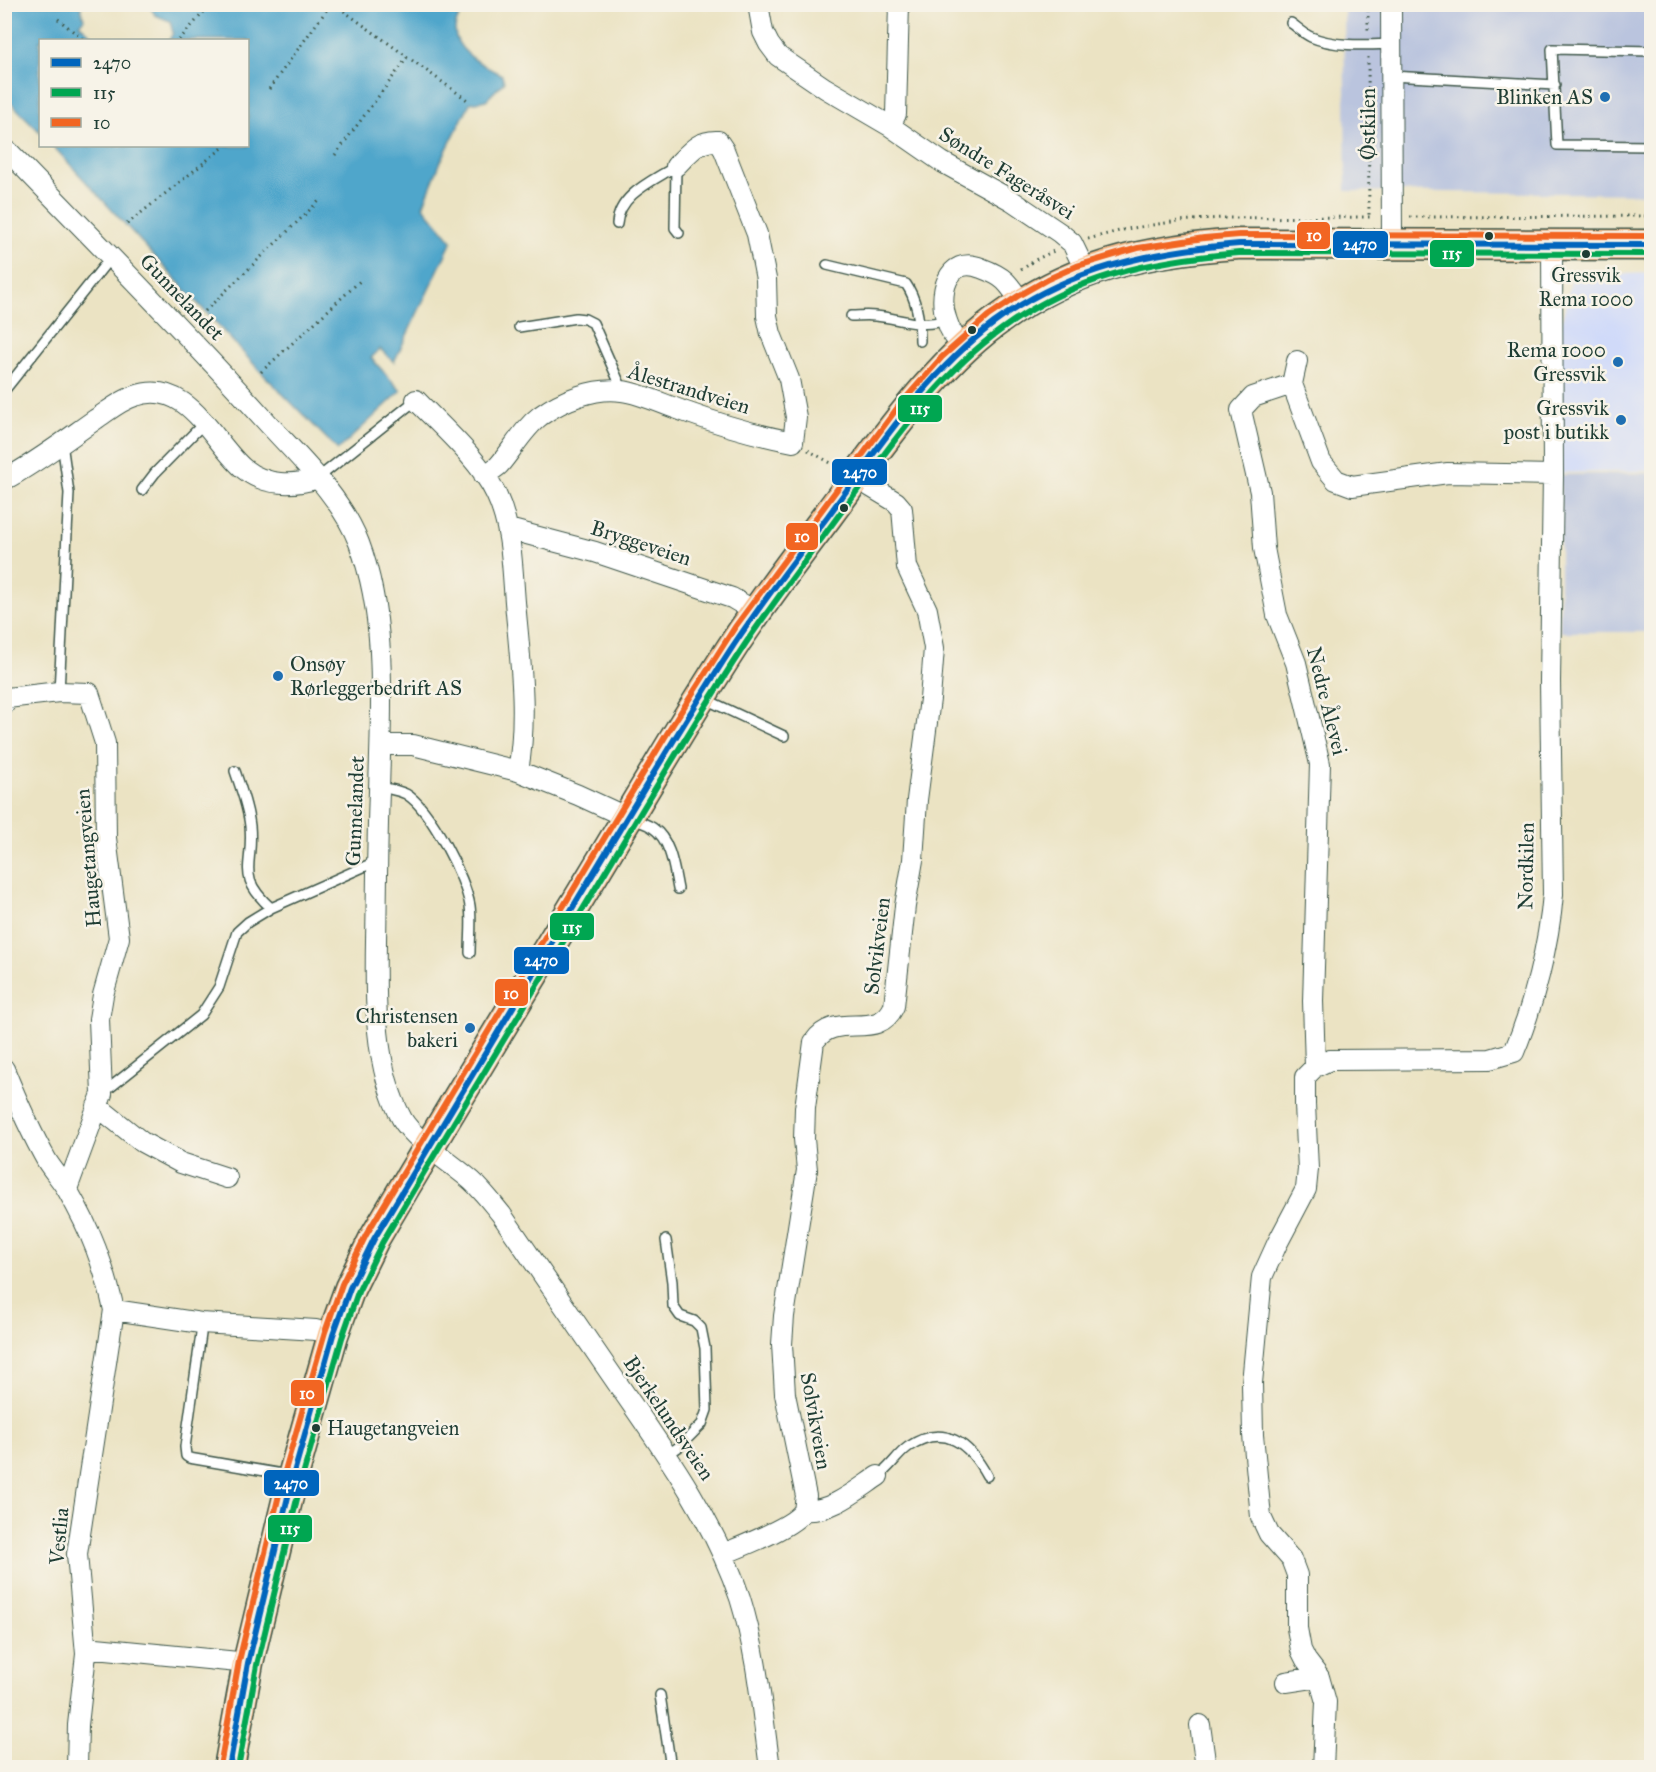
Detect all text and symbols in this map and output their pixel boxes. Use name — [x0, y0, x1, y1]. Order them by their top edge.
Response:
legend — [39, 39, 249, 147]
text: 2470 — [93, 52, 131, 74]
text: 115 — [93, 82, 116, 104]
place label: Blinken AS — [1496, 84, 1593, 110]
street label: Østkilen — [1355, 88, 1381, 160]
marker: Blinken AS — [1598, 90, 1612, 104]
text: 10 — [93, 112, 111, 134]
street label: Søndre Fageråsvei — [934, 121, 1080, 225]
line badge: 10 — [1296, 221, 1331, 250]
text: 10 — [1306, 226, 1322, 245]
line badge: 2470 — [1332, 230, 1389, 259]
unlabelled marker — [1483, 230, 1495, 242]
text: 2470 — [1343, 235, 1377, 255]
line badge: 115 — [1429, 239, 1475, 268]
text: 115 — [1442, 244, 1463, 263]
street label: Gunnelandet — [134, 248, 230, 346]
marker: Gressvik Rema 1000 — [1580, 248, 1592, 260]
place label: Gressvik Rema 1000 — [1539, 263, 1633, 311]
unlabelled marker — [966, 324, 978, 336]
place label: Rema 1000 Gressvik — [1507, 337, 1606, 387]
marker: Rema 1000 Gressvik — [1611, 355, 1625, 369]
street label: Ålestrandveien — [624, 358, 753, 420]
line badge: 115 — [897, 394, 943, 423]
place label: Gressvik post i butikk — [1503, 395, 1609, 445]
text: 115 — [910, 399, 931, 418]
marker: Gressvik post i butikk — [1614, 413, 1628, 427]
line badge: 2470 — [831, 458, 888, 486]
text: 2470 — [843, 463, 877, 483]
unlabelled marker — [838, 502, 850, 514]
street label: Bryggeveien — [587, 515, 695, 571]
line badge: 10 — [785, 522, 819, 551]
text: 10 — [794, 527, 810, 546]
street label: Nedre Ålevei — [1301, 644, 1353, 758]
place label: Onsøy Rørleggerbedrift AS — [290, 651, 462, 701]
marker: Onsøy Rørleggerbedrift AS — [271, 669, 285, 683]
street label: Gunnelandet — [340, 755, 370, 867]
street label: Haugetangveien — [69, 788, 107, 928]
street label: Nordkilen — [1512, 822, 1540, 910]
street label: Solvikveien — [858, 896, 896, 996]
line badge: 115 — [549, 912, 595, 941]
text: 115 — [562, 918, 583, 937]
line badge: 2470 — [513, 946, 570, 975]
text: 2470 — [524, 951, 558, 971]
line badge: 10 — [494, 978, 529, 1007]
text: 10 — [503, 984, 519, 1003]
place label: Christensen bakeri — [355, 1003, 458, 1053]
marker: Christensen bakeri — [463, 1021, 477, 1035]
street label: Bjerkelundsveien — [618, 1351, 720, 1485]
street label: Solvikveien — [795, 1370, 837, 1472]
line badge: 10 — [290, 1379, 325, 1407]
text: 10 — [299, 1384, 315, 1403]
place label: Haugetangveien — [327, 1416, 460, 1441]
marker: Haugetangveien — [310, 1422, 322, 1434]
line badge: 2470 — [263, 1469, 320, 1497]
text: 2470 — [274, 1474, 308, 1494]
street label: Vestlia — [43, 1506, 74, 1567]
line badge: 115 — [267, 1514, 313, 1543]
text: 115 — [280, 1519, 301, 1538]

